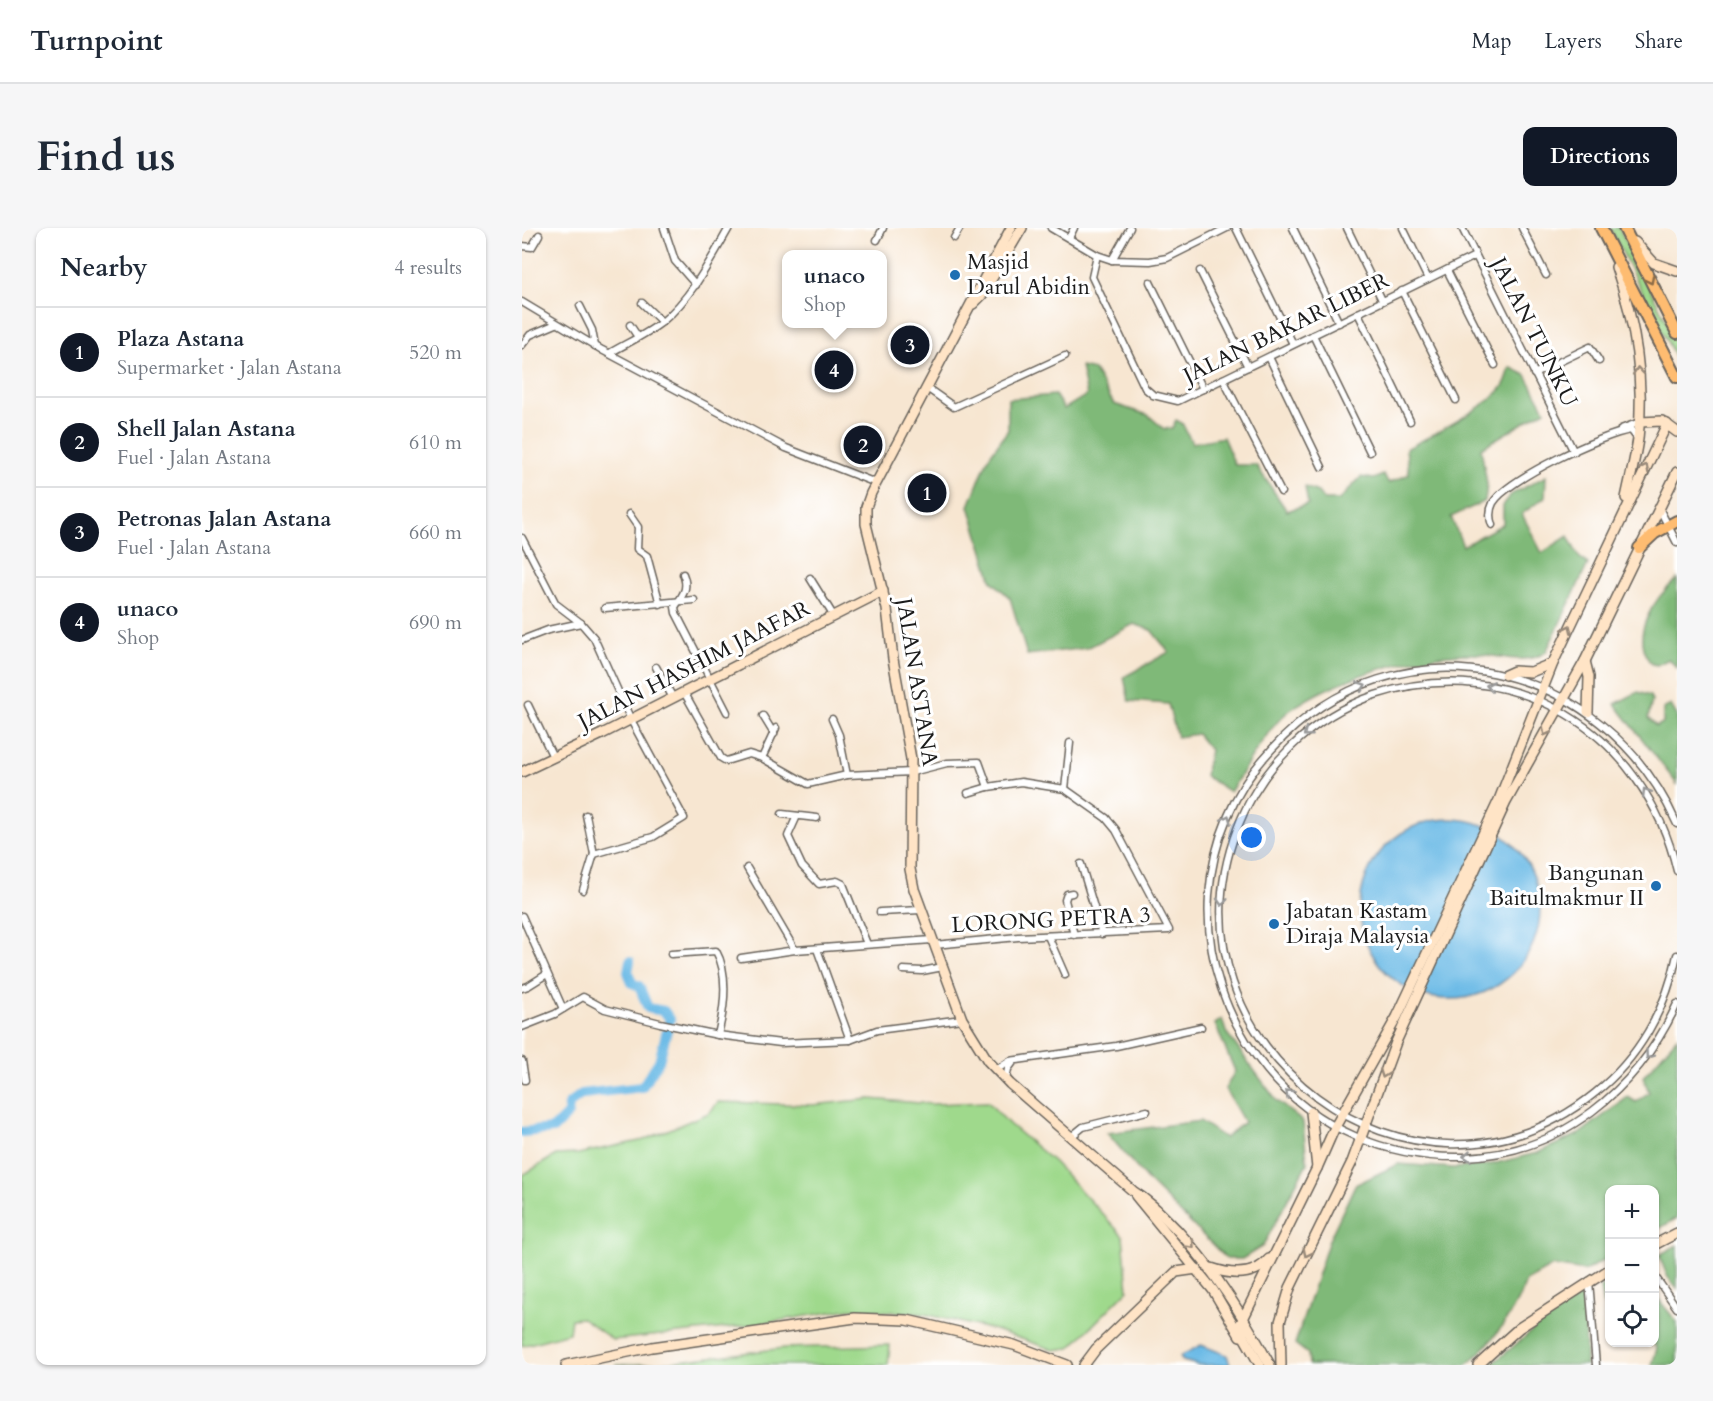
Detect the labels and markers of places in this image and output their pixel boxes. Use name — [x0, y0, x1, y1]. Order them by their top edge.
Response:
place label: Masjid Darul Abidin — [967, 247, 1091, 302]
marker: Masjid Darul Abidin — [948, 268, 962, 282]
pin: 3 — [890, 322, 930, 368]
pin: 4 — [814, 348, 854, 392]
pin: 2 — [844, 422, 882, 468]
pin: 1 — [908, 470, 946, 516]
place label: Bangunan Baitulmakmur II — [1489, 858, 1644, 913]
marker: Bangunan Baitulmakmur II — [1649, 879, 1663, 893]
place label: Jabatan Kastam Diraja Malaysia — [1283, 896, 1430, 951]
marker: Jabatan Kastam Diraja Malaysia — [1267, 917, 1281, 931]

